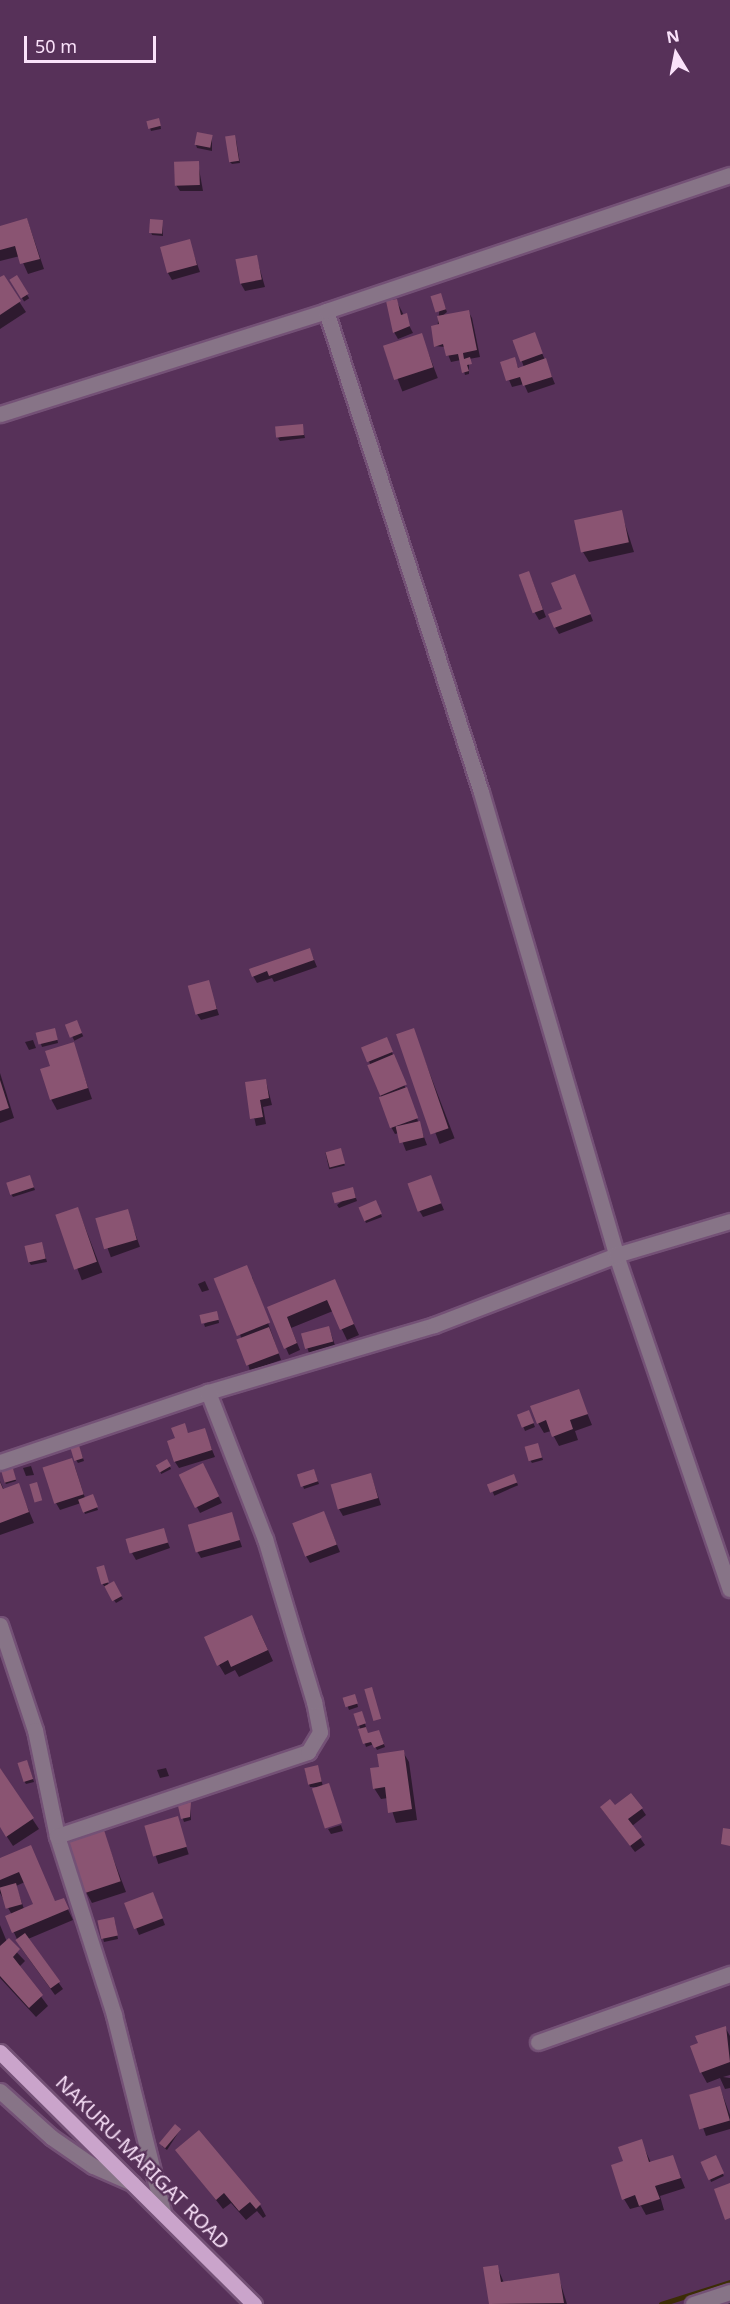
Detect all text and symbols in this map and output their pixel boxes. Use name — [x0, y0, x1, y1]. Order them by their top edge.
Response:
scale bar — [27, 24, 159, 62]
north arrow — [646, 24, 706, 84]
text: N — [665, 24, 681, 48]
text: 50 m — [35, 34, 77, 58]
street label: NAKURU-MARIGAT ROAD — [51, 2070, 235, 2254]

